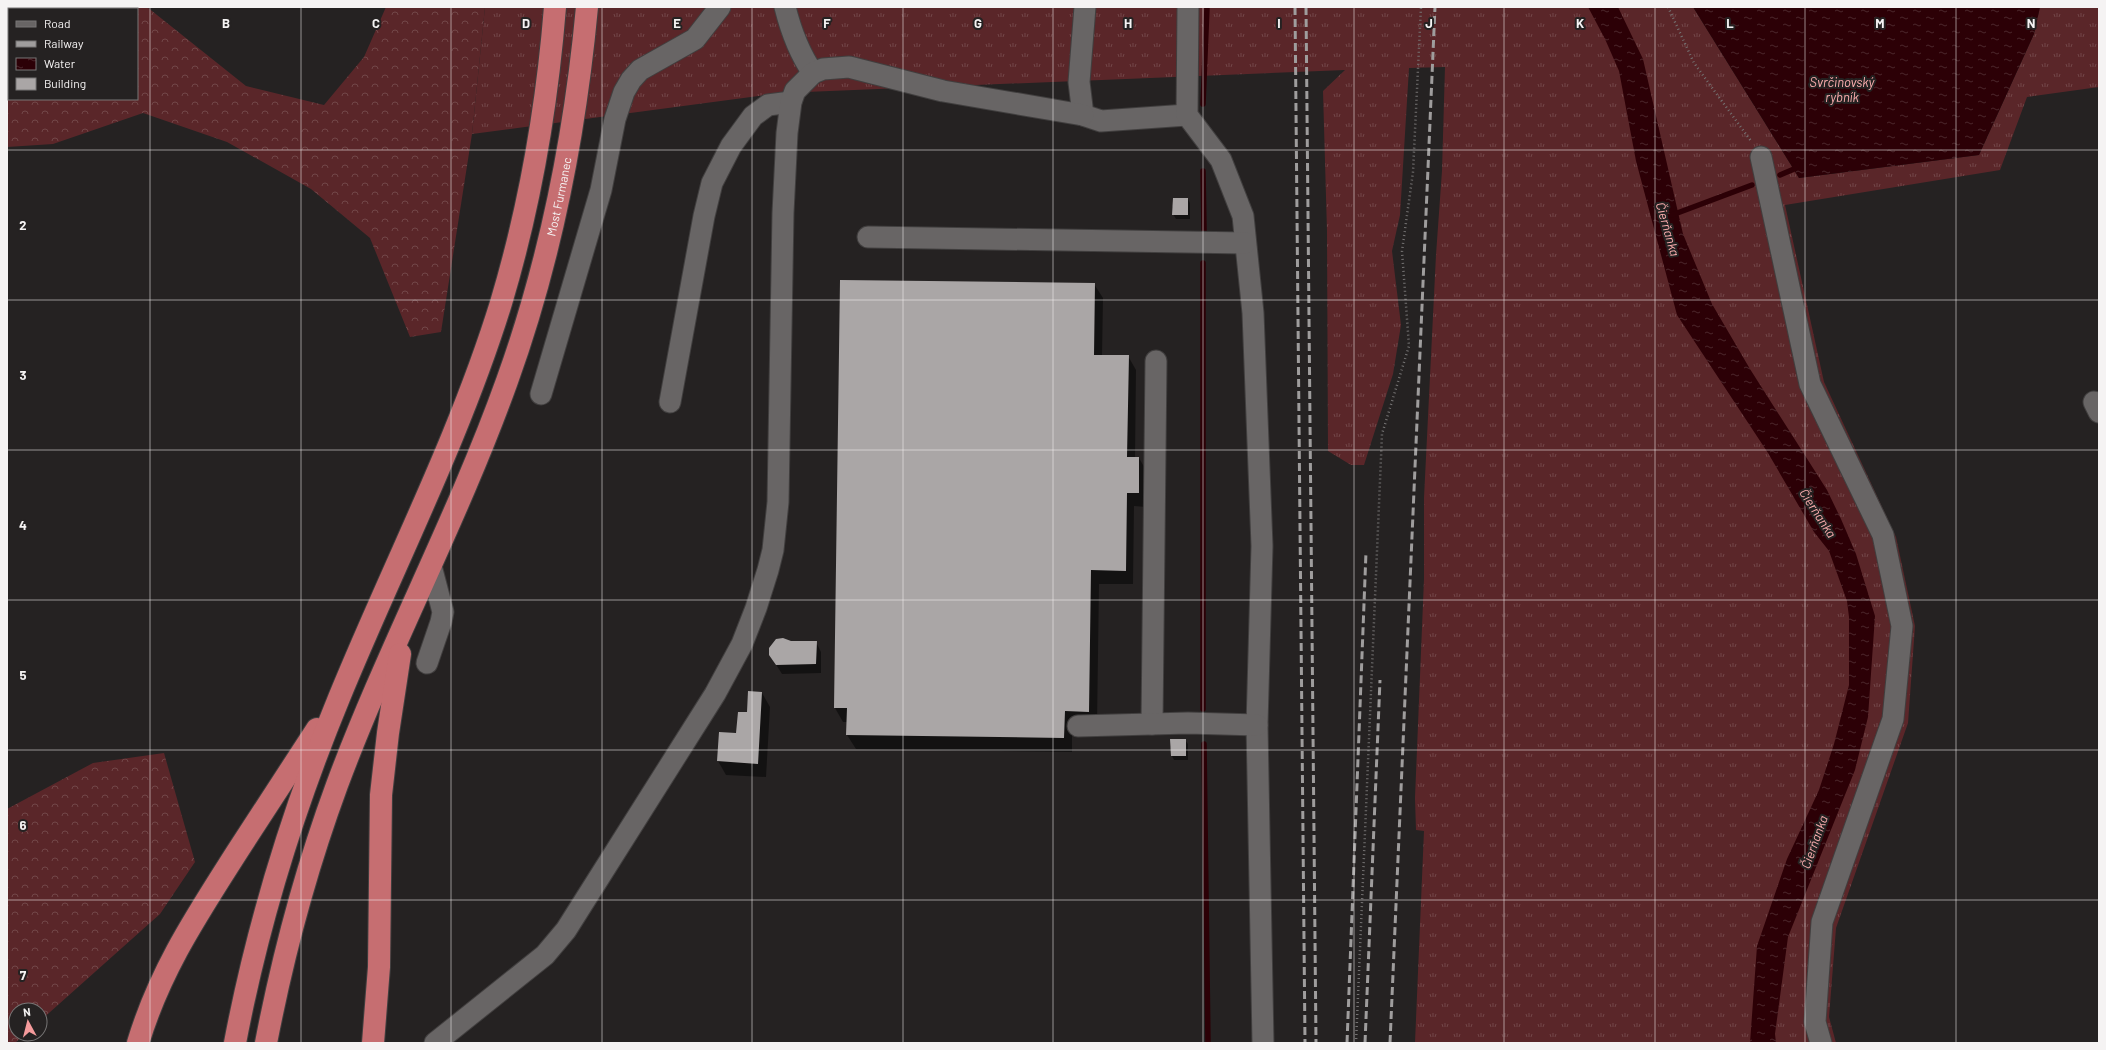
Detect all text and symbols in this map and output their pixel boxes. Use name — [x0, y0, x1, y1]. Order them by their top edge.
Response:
legend — [8, 8, 138, 100]
text: B — [222, 15, 230, 31]
text: C — [372, 15, 380, 31]
text: D — [522, 15, 530, 31]
text: E — [673, 15, 681, 31]
text: F — [823, 15, 831, 31]
text: G — [974, 15, 982, 31]
text: H — [1124, 15, 1132, 31]
text: I — [1277, 15, 1281, 31]
text: J — [1425, 15, 1433, 31]
text: K — [1576, 15, 1584, 31]
text: L — [1726, 15, 1734, 31]
text: M — [1875, 15, 1885, 31]
text: N — [2027, 15, 2035, 31]
text: Road — [44, 16, 71, 30]
text: Railway — [44, 36, 84, 50]
text: Water — [44, 56, 76, 70]
water label: Svrčinovský rybník — [1810, 74, 1876, 105]
text: Building — [44, 76, 86, 90]
street label: Most Furmanec — [543, 156, 574, 237]
water label: Čierňanka — [1653, 200, 1683, 258]
text: 2 — [19, 217, 27, 233]
text: 3 — [19, 367, 27, 383]
water label: Čierňanka — [1796, 485, 1840, 541]
text: 4 — [19, 517, 27, 533]
text: 5 — [19, 667, 27, 683]
water label: Čierňanka — [1797, 813, 1831, 871]
text: 6 — [20, 817, 27, 833]
text: 7 — [20, 967, 27, 983]
north arrow — [8, 1002, 48, 1042]
text: N — [22, 1005, 31, 1018]

